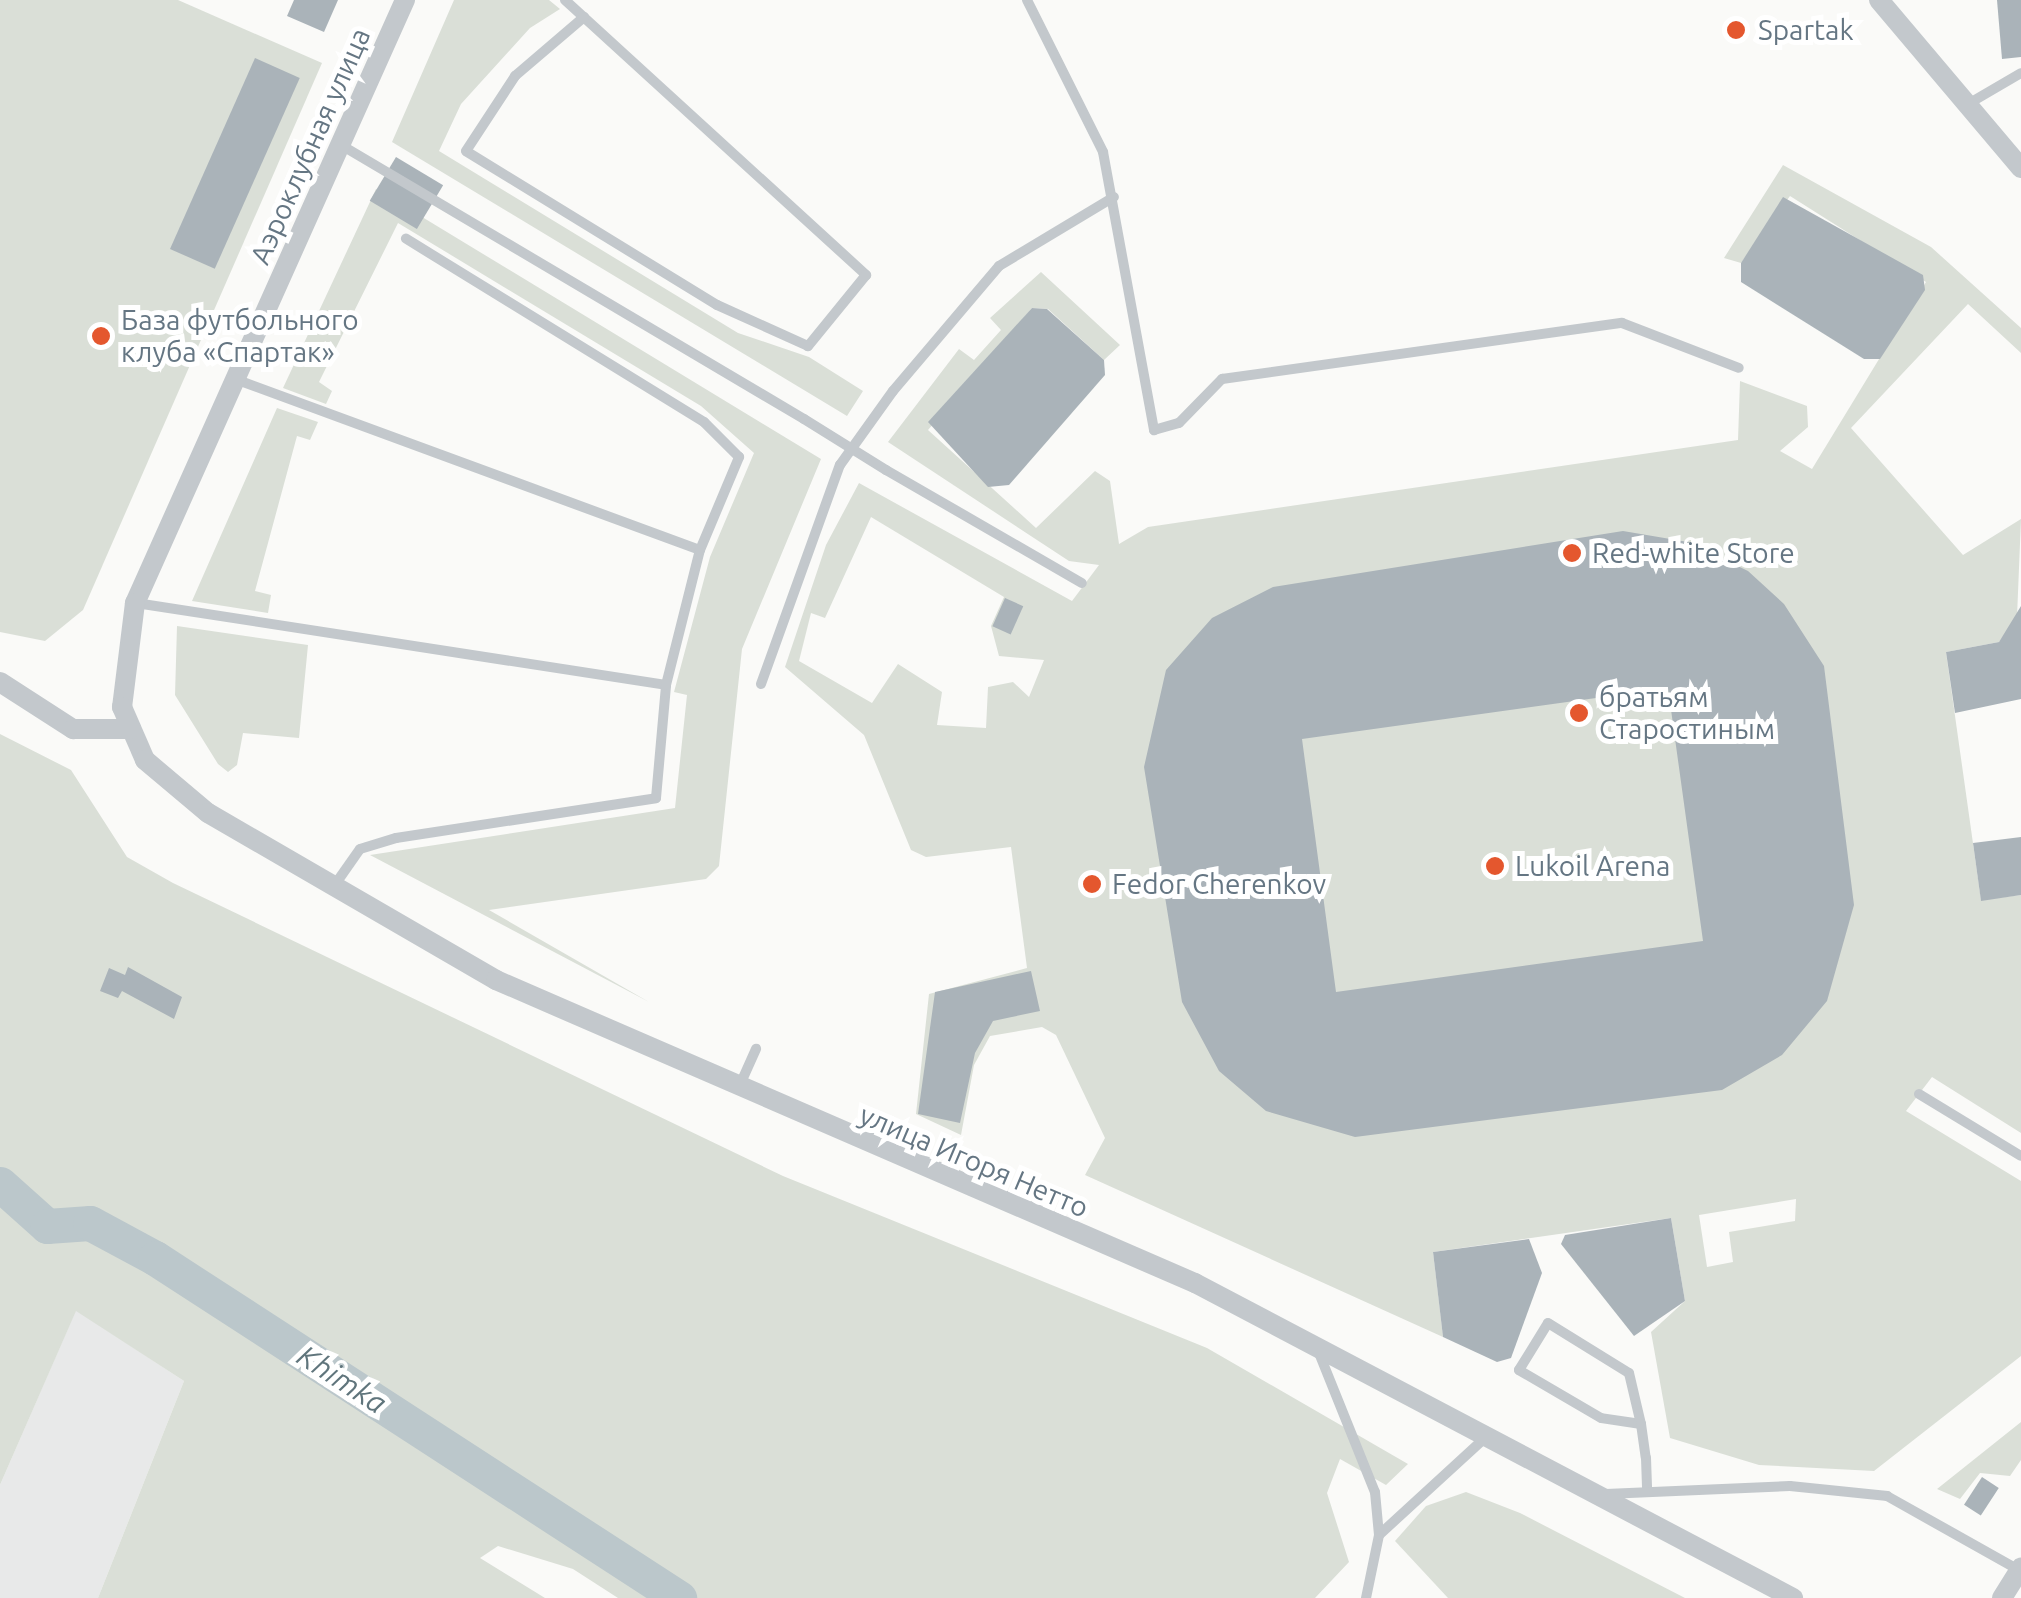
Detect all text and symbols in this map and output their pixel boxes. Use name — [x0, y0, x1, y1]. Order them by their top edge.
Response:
place label: Spartak — [1758, 13, 1854, 47]
marker: Spartak — [1723, 17, 1749, 43]
street label: Аэроклубная улица — [243, 23, 377, 269]
place label: База футбольного клуба «Спартак» — [121, 303, 359, 369]
marker: База футбольного клуба «Спартак» — [90, 325, 112, 347]
place label: Red-white Store — [1592, 536, 1795, 570]
marker: Red-white Store — [1561, 542, 1583, 564]
place label: братьям Старостиным — [1599, 680, 1775, 746]
marker: братьям Старостиным — [1568, 702, 1590, 724]
place label: Lukoil Arena — [1515, 849, 1670, 883]
marker: Lukoil Arena — [1484, 855, 1506, 877]
place label: Fedor Cherenkov — [1112, 867, 1326, 901]
marker: Fedor Cherenkov — [1081, 873, 1103, 895]
street label: улица Игоря Нетто — [855, 1098, 1093, 1224]
water label: Khimka — [291, 1337, 393, 1421]

